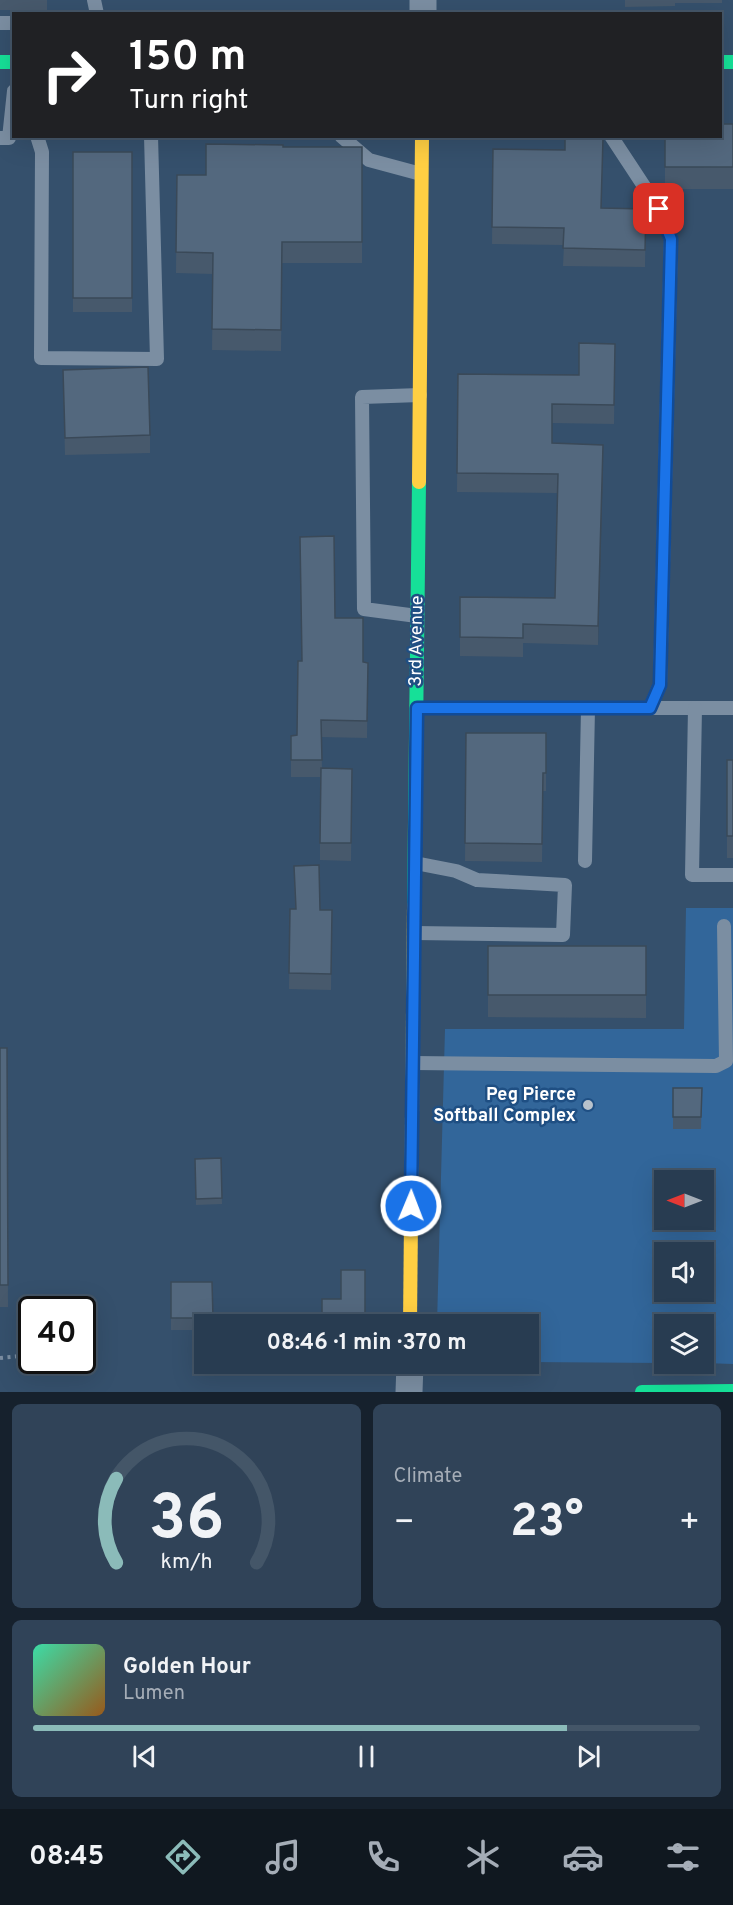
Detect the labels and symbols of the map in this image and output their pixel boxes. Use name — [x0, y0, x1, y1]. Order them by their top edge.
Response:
pin — [633, 183, 684, 234]
street label: 3rd Avenue — [405, 595, 429, 687]
place label: Peg Pierce Softball Complex — [433, 1084, 576, 1128]
marker: Peg Pierce Softball Complex — [581, 1098, 595, 1112]
north arrow — [654, 1170, 714, 1230]
position arrow — [379, 1174, 443, 1238]
speed limit sign: 40 — [18, 1296, 96, 1374]

